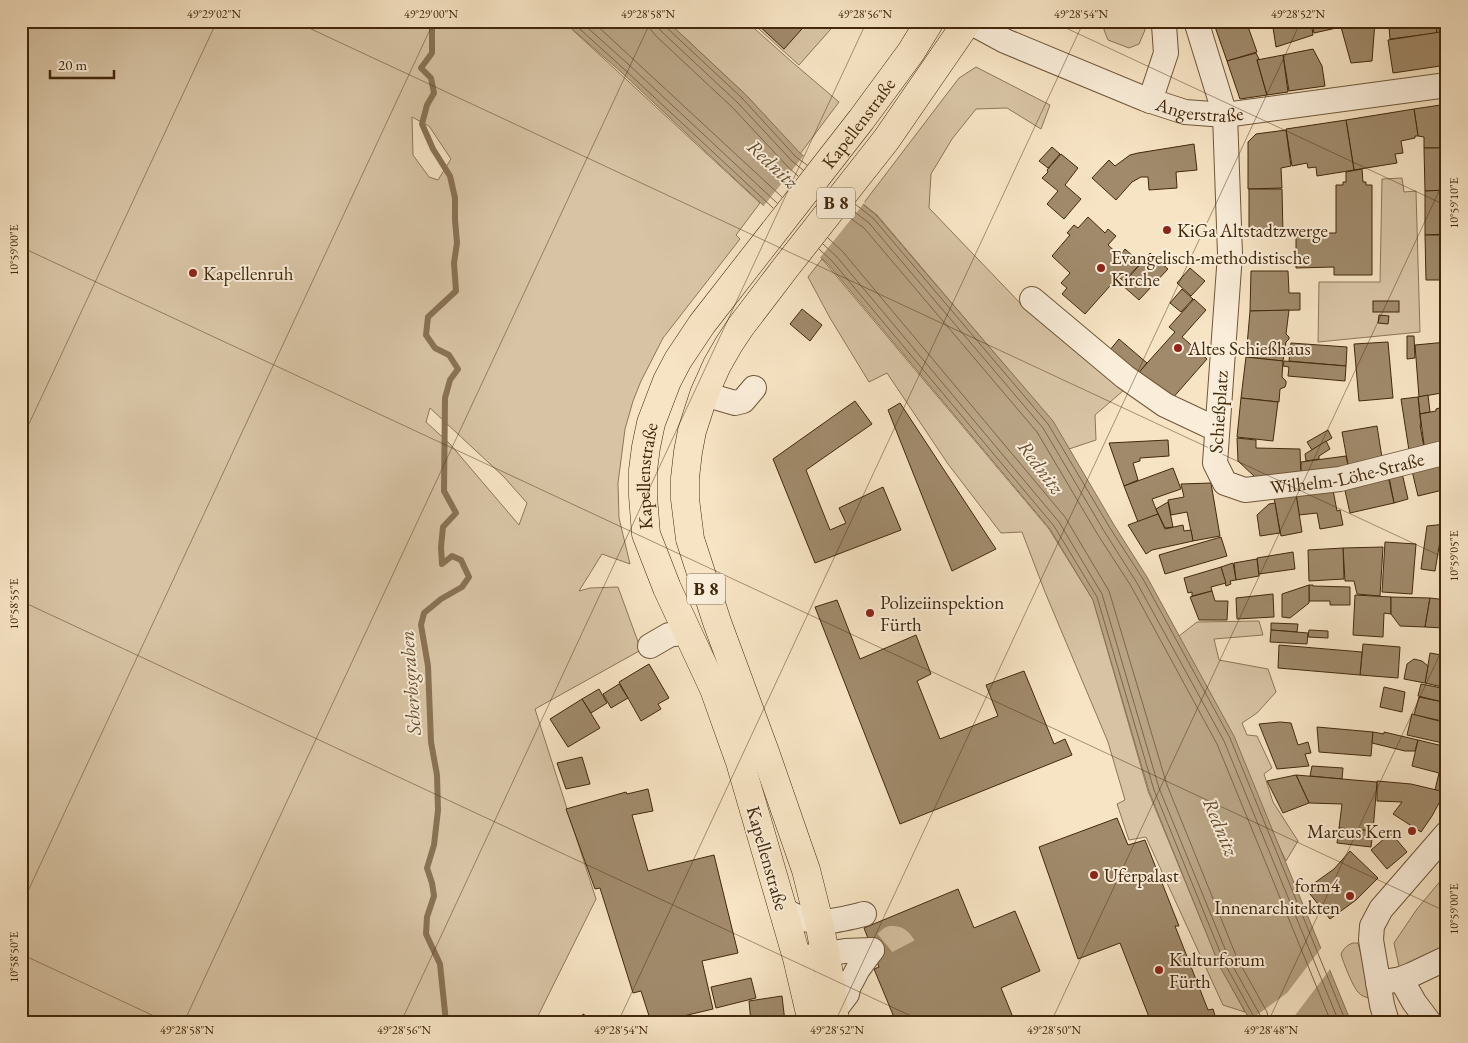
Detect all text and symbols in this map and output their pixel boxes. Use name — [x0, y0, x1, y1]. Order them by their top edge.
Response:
text: 49°29'02"N — [187, 6, 241, 22]
text: 49°29'00"N — [404, 6, 458, 22]
text: 49°28'58"N — [621, 6, 675, 22]
text: 49°28'56"N — [838, 6, 892, 22]
text: 49°28'54"N — [1054, 6, 1108, 22]
text: 49°28'52"N — [1271, 6, 1325, 22]
scale bar — [50, 48, 114, 80]
text: 20 m — [58, 55, 87, 74]
street label: Kapellenstraße — [816, 73, 901, 174]
street label: Angerstraße — [1152, 91, 1245, 128]
water label: Rednitz — [742, 134, 805, 195]
text: 10°59'10"E — [1446, 177, 1462, 229]
road number: B 8 — [817, 188, 855, 218]
place label: KiGa Altstadtzwerge — [1177, 218, 1328, 243]
text: 10°59'00"E — [6, 224, 22, 276]
marker: KiGa Altstadtzwerge — [1161, 224, 1173, 236]
place label: Evangelisch-methodistische Kirche — [1111, 245, 1310, 292]
place label: Kapellenruh — [203, 261, 294, 286]
marker: Evangelisch-methodistische Kirche — [1095, 262, 1107, 274]
marker: Kapellenruh — [187, 267, 199, 279]
place label: Altes Schießhaus — [1187, 336, 1311, 361]
marker: Altes Schießhaus — [1172, 342, 1184, 354]
street label: Schießplatz — [1203, 369, 1234, 454]
street label: Kapellenstraße — [631, 420, 664, 530]
water label: Rednitz — [1012, 435, 1070, 500]
street label: Wilhelm-Löhe-Straße — [1269, 446, 1427, 500]
text: 10°59'05"E — [1446, 530, 1462, 582]
road number: B 8 — [687, 574, 725, 604]
text: 10°58'55"E — [6, 578, 22, 630]
place label: Polizeiinspektion Fürth — [880, 590, 1004, 637]
marker: Polizeiinspektion Fürth — [864, 607, 876, 619]
water label: Scherbsgraben — [393, 630, 427, 737]
water label: Rednitz — [1197, 794, 1245, 861]
street label: Kapellenstraße — [741, 803, 794, 913]
place label: Marcus Kern — [1307, 819, 1402, 844]
marker: Marcus Kern — [1406, 825, 1418, 837]
place label: Uferpalast — [1104, 863, 1179, 888]
marker: Uferpalast — [1088, 869, 1100, 881]
place label: form4 Innenarchitekten — [1214, 873, 1341, 920]
text: 10°59'00"E — [1446, 883, 1462, 935]
marker: form4 Innenarchitekten — [1344, 890, 1356, 902]
text: 10°58'50"E — [6, 931, 22, 983]
place label: Kulturforum Fürth — [1169, 947, 1265, 994]
marker: Kulturforum Fürth — [1153, 964, 1165, 976]
text: 49°28'58"N — [160, 1022, 214, 1038]
text: 49°28'56"N — [377, 1022, 431, 1038]
text: 49°28'54"N — [594, 1022, 648, 1038]
text: 49°28'52"N — [810, 1022, 864, 1038]
text: 49°28'50"N — [1027, 1022, 1081, 1038]
text: 49°28'48"N — [1244, 1022, 1298, 1038]

